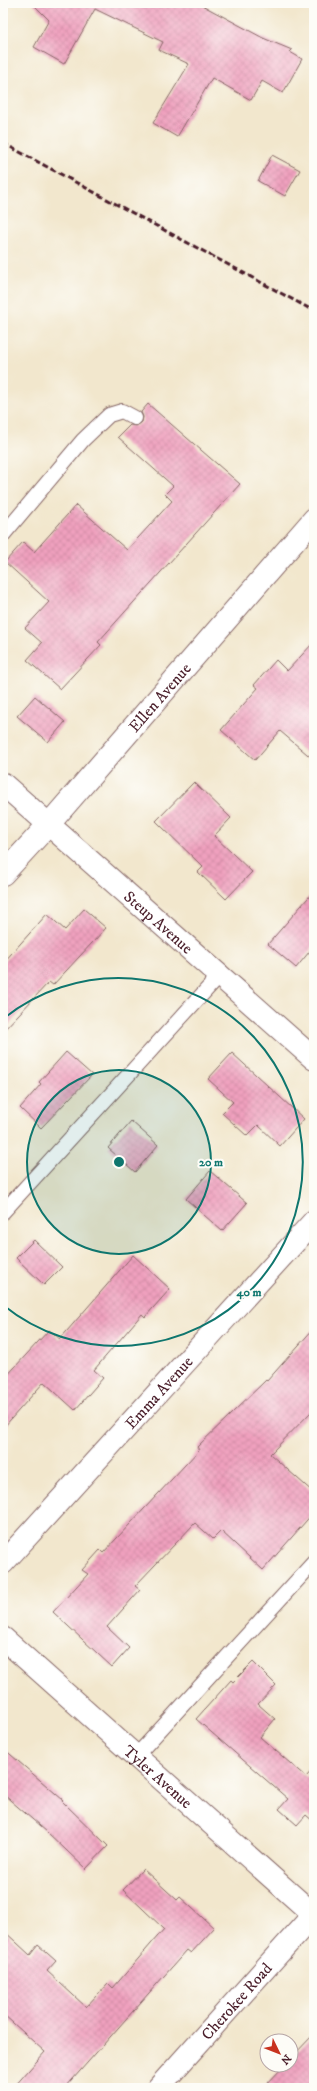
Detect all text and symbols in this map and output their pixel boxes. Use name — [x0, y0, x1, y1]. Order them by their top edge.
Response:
street label: Ellen Avenue — [124, 659, 196, 737]
street label: Steup Avenue — [120, 887, 197, 959]
centre of rings — [112, 1155, 126, 1169]
text: 20 m — [199, 1155, 223, 1170]
text: 40 m — [236, 1285, 261, 1300]
street label: Emma Avenue — [121, 1352, 198, 1433]
street label: Tyler Avenue — [119, 1741, 197, 1813]
street label: Cherokee Road — [197, 1959, 277, 2044]
north arrow — [259, 2033, 299, 2073]
text: N — [277, 2051, 294, 2067]

